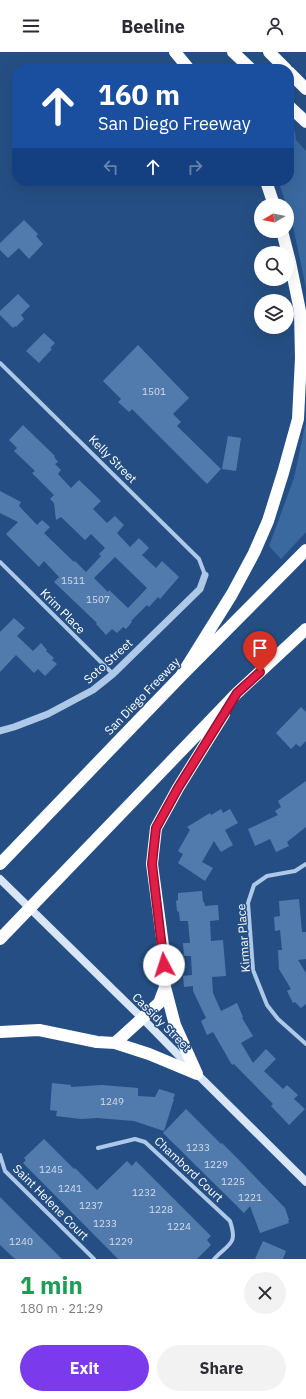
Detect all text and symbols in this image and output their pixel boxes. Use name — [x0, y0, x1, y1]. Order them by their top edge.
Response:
icon: menu — [20, 15, 42, 37]
text: Beeline — [121, 15, 185, 38]
icon: person — [264, 15, 286, 37]
text: 160 m — [98, 76, 180, 113]
icon: ahead — [32, 80, 84, 132]
text: San Diego Freeway — [98, 112, 251, 135]
icon: left — [100, 156, 122, 178]
icon: ahead — [142, 156, 164, 178]
icon: right — [184, 156, 206, 178]
north arrow — [254, 198, 294, 238]
map controls — [254, 198, 294, 334]
button: search — [254, 246, 294, 286]
button: layers — [254, 294, 294, 334]
house number: 1501 — [142, 385, 166, 398]
street label: Kelly Street — [86, 432, 140, 486]
house number: 1511 — [61, 574, 85, 587]
street label: Krim Place — [37, 585, 89, 637]
house number: 1507 — [86, 593, 110, 606]
pin — [243, 631, 277, 672]
street label: Soto Street — [81, 635, 135, 687]
icon: arrive — [249, 637, 271, 659]
street label: San Diego Freeway — [101, 654, 183, 738]
street label: Kirmar Place — [233, 903, 253, 973]
position arrow — [143, 944, 185, 986]
street label: Cassidy Street — [129, 989, 195, 1055]
house number: 1249 — [100, 1095, 124, 1108]
street label: Chambord Court — [151, 1133, 227, 1205]
house number: 1233 — [186, 1141, 210, 1154]
house number: 1229 — [204, 1158, 228, 1171]
street label: Saint Helene Court — [10, 1161, 92, 1243]
house number: 1245 — [39, 1163, 63, 1176]
house number: 1225 — [221, 1175, 245, 1188]
house number: 1241 — [58, 1182, 82, 1195]
house number: 1232 — [132, 1186, 156, 1199]
house number: 1221 — [238, 1191, 262, 1204]
house number: 1237 — [79, 1199, 103, 1212]
house number: 1228 — [149, 1203, 173, 1216]
house number: 1233 — [93, 1217, 117, 1230]
house number: 1224 — [167, 1220, 191, 1233]
house number: 1240 — [9, 1235, 33, 1248]
house number: 1229 — [109, 1235, 133, 1248]
text: 1 min — [20, 1269, 83, 1301]
button: close — [244, 1272, 286, 1314]
text: 180 m · 21:29 — [20, 1300, 103, 1317]
button: Exit — [20, 1345, 149, 1391]
button: Share — [157, 1345, 286, 1391]

